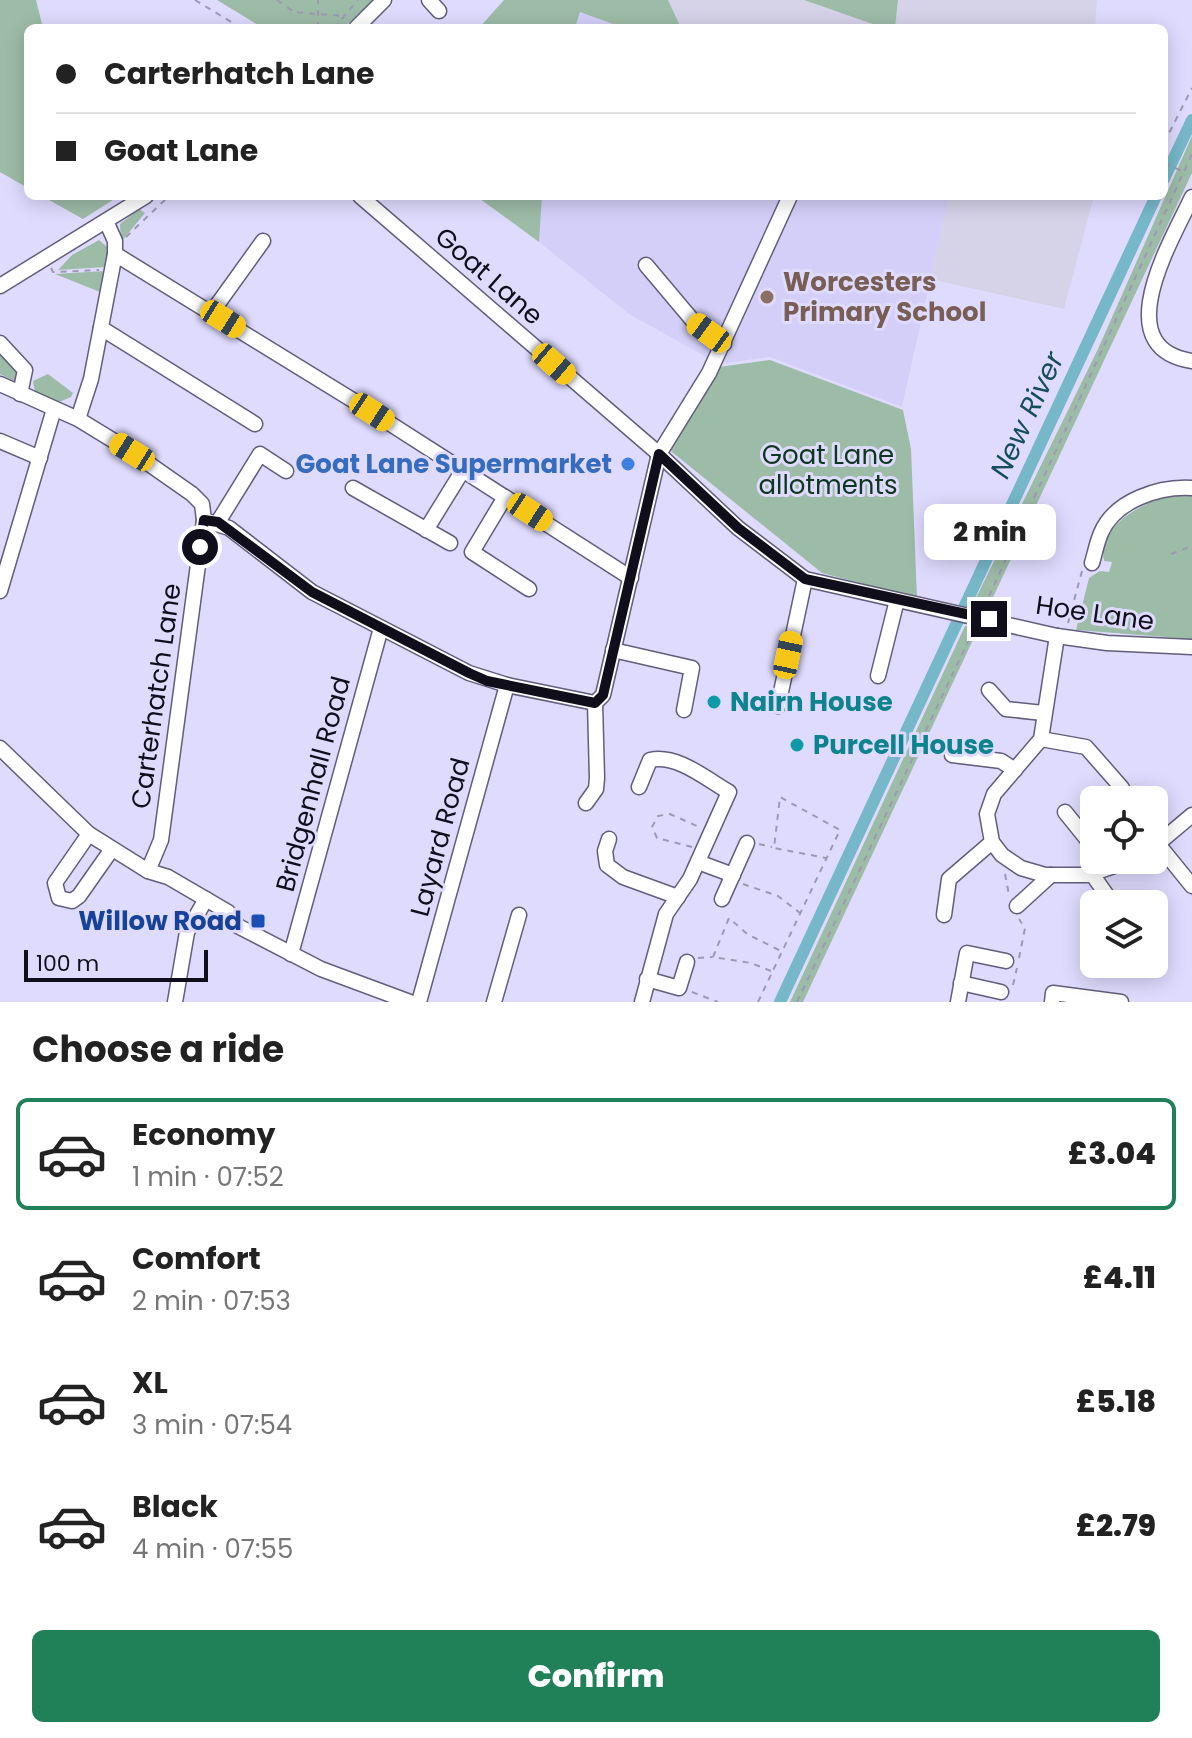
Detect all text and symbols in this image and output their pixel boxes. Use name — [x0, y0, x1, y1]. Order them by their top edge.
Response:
text: Carterhatch Lane — [104, 52, 374, 95]
text: Goat Lane — [104, 129, 258, 172]
street label: Goat Lane — [427, 219, 551, 333]
place label: Worcesters Primary School — [783, 264, 986, 330]
marker: Worcesters Primary School — [758, 288, 776, 306]
car — [196, 296, 250, 342]
car — [683, 309, 735, 357]
car — [528, 339, 580, 389]
water label: New River — [981, 345, 1074, 485]
car — [345, 389, 399, 435]
car — [105, 429, 159, 475]
park label: Goat Lane allotments — [758, 437, 898, 503]
place label: Goat Lane Supermarket — [296, 446, 612, 482]
marker: Goat Lane Supermarket — [619, 455, 637, 473]
car — [503, 489, 557, 535]
callout: 2 min — [923, 503, 1055, 559]
text: 2 min — [953, 514, 1027, 550]
route start — [182, 529, 218, 565]
street label: Carterhatch Lane — [122, 581, 190, 811]
street label: Hoe Lane — [1033, 587, 1157, 639]
route end — [971, 601, 1007, 637]
car — [771, 629, 805, 681]
street label: Bridgenhall Road — [267, 672, 359, 896]
place label: Nairn House — [730, 684, 893, 720]
marker: Nairn House — [705, 693, 723, 711]
place label: Purcell House — [813, 727, 994, 763]
marker: Purcell House — [788, 736, 806, 754]
street label: Layard Road — [402, 754, 478, 920]
map controls — [1080, 786, 1168, 978]
button: locate — [1080, 786, 1168, 874]
button: layers — [1080, 890, 1168, 978]
place label: Willow Road — [78, 903, 242, 939]
marker: Willow Road — [249, 912, 267, 930]
scale bar — [24, 946, 208, 982]
text: 100 m — [36, 948, 99, 979]
text: Choose a ride — [32, 1024, 284, 1075]
text: Economy — [132, 1113, 276, 1156]
icon: car — [36, 1118, 108, 1190]
text: £3.04 — [1068, 1132, 1156, 1175]
text: 1 min · 07:52 — [132, 1159, 284, 1195]
text: Comfort — [132, 1237, 261, 1280]
icon: car — [36, 1242, 108, 1314]
text: £4.11 — [1083, 1256, 1156, 1299]
text: 2 min · 07:53 — [132, 1283, 291, 1319]
text: XL — [132, 1361, 168, 1404]
icon: car — [36, 1366, 108, 1438]
text: £5.18 — [1076, 1380, 1156, 1423]
text: 3 min · 07:54 — [132, 1407, 292, 1443]
text: Black — [132, 1485, 218, 1528]
icon: car — [36, 1490, 108, 1562]
text: £2.79 — [1076, 1504, 1156, 1547]
text: 4 min · 07:55 — [132, 1531, 293, 1567]
button: Confirm — [32, 1630, 1160, 1722]

